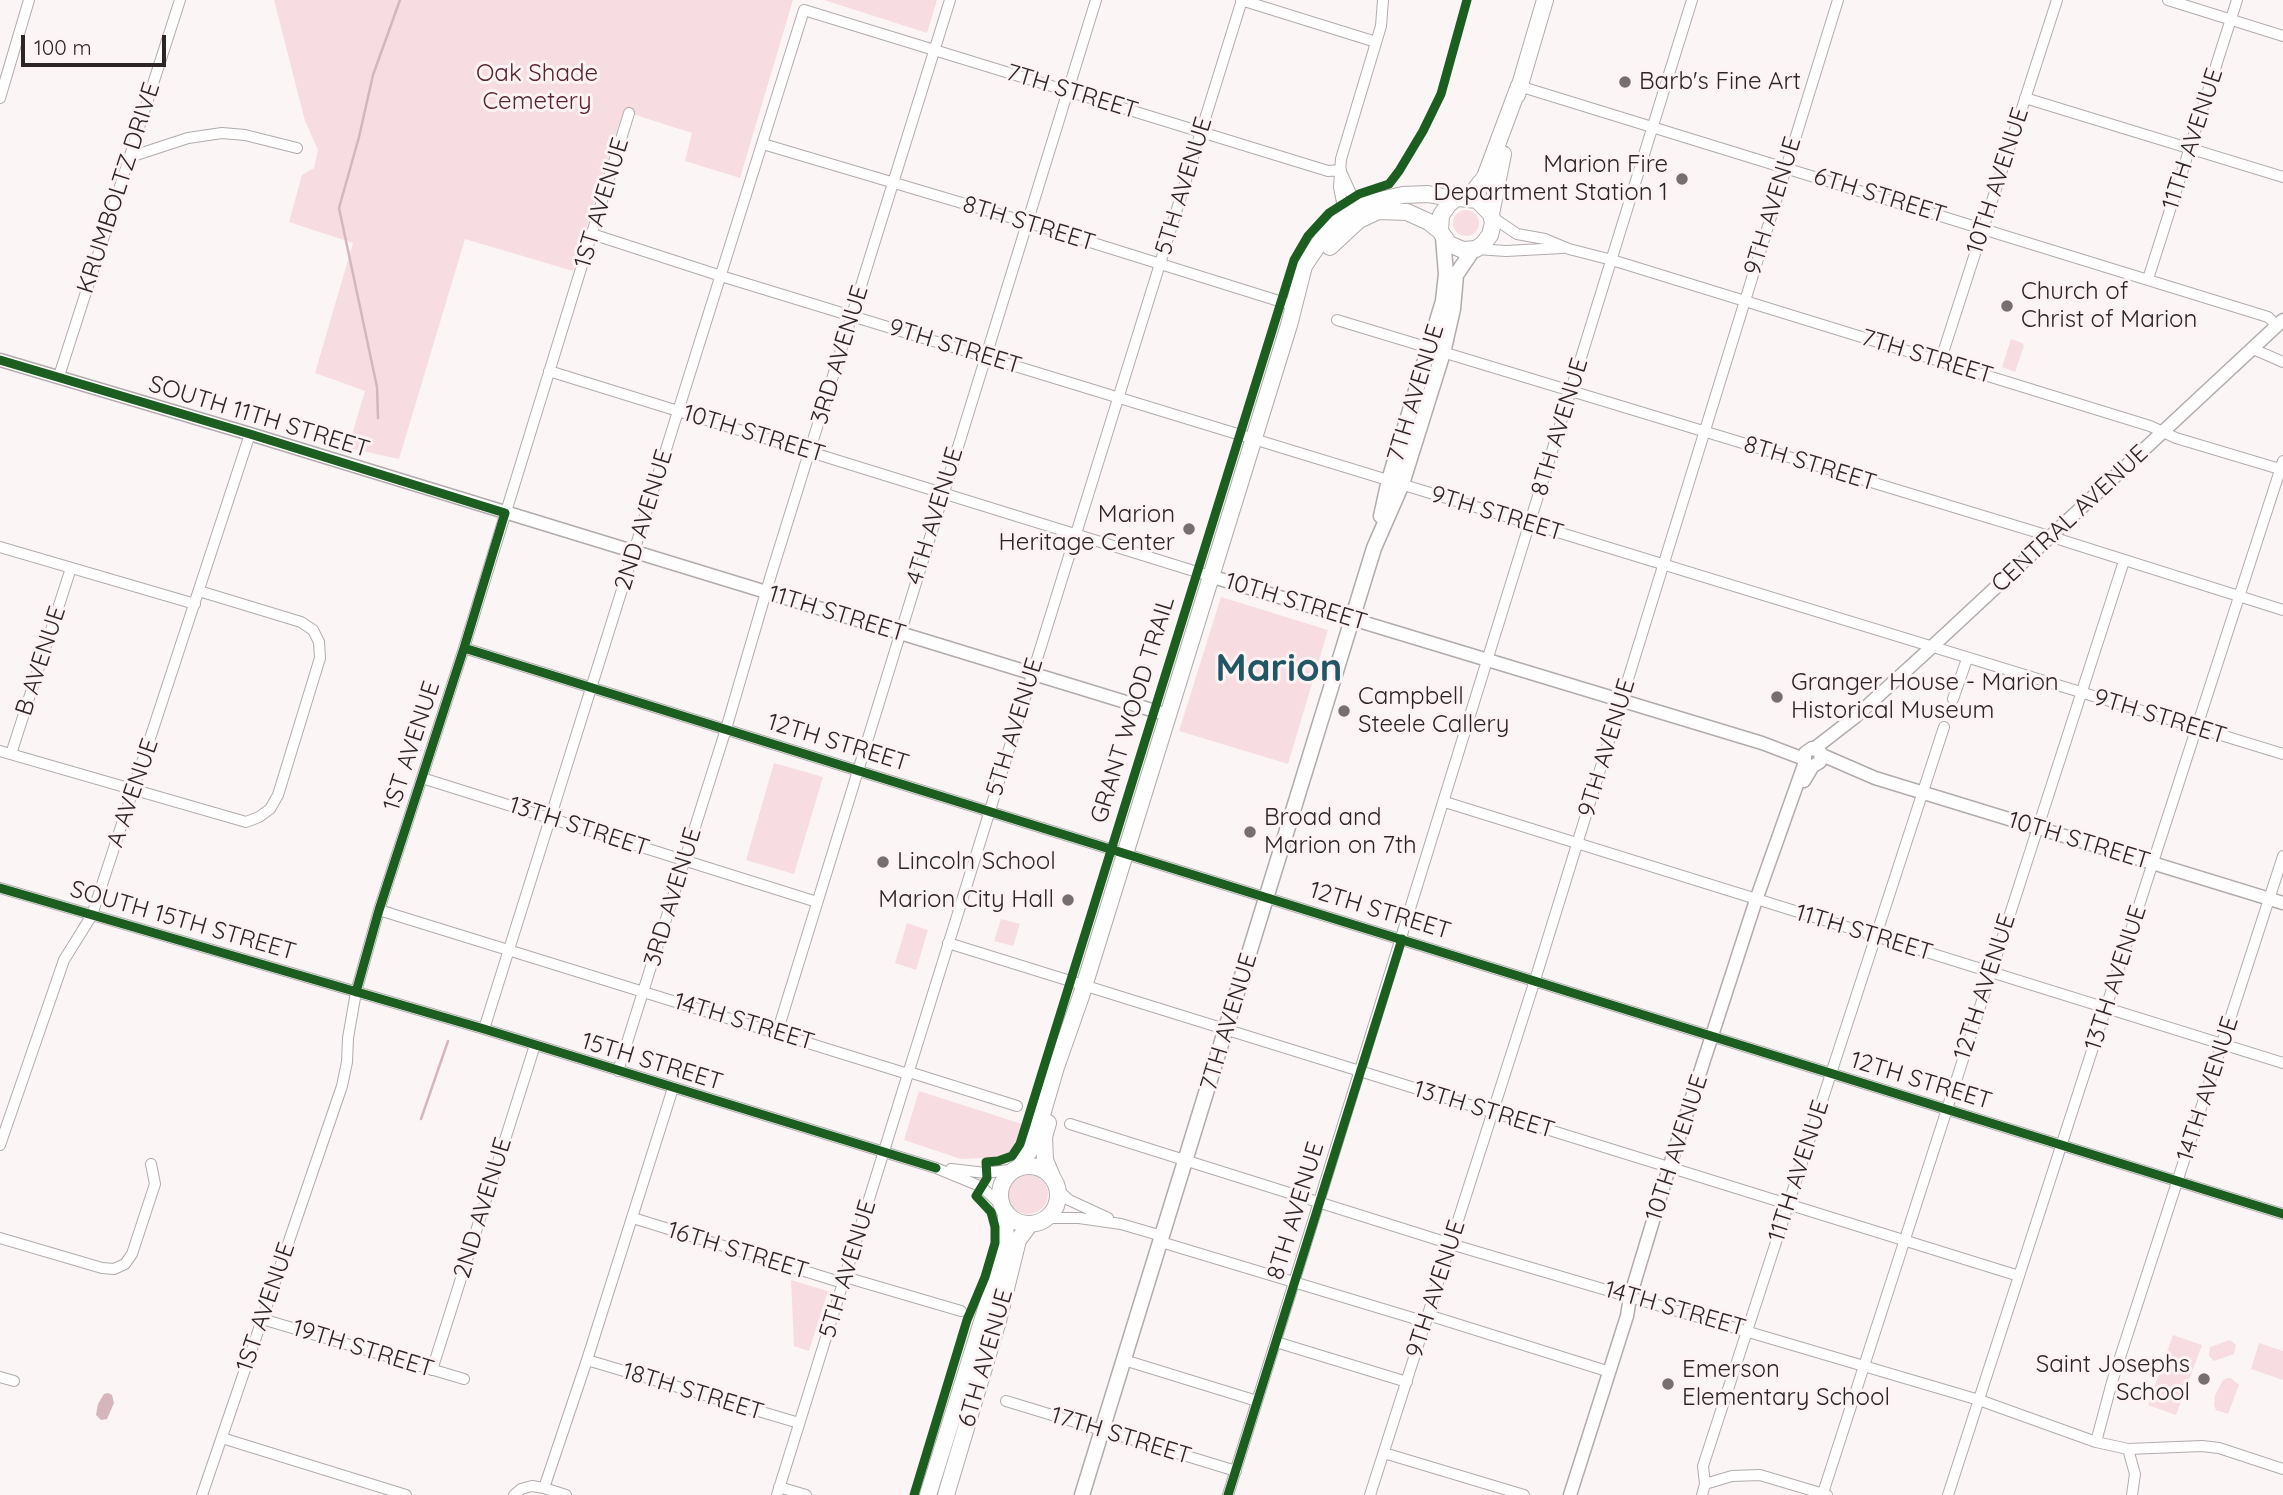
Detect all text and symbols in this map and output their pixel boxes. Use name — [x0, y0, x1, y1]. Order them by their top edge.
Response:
scale bar — [24, 21, 170, 65]
text: 100 m — [34, 34, 92, 60]
street label: 7TH STREET — [1003, 58, 1141, 126]
park label: Oak Shade Cemetery — [476, 60, 598, 116]
street label: 11TH AVENUE — [2157, 65, 2229, 213]
place label: Barb's Fine Art — [1639, 68, 1801, 96]
marker: Barb's Fine Art — [1617, 74, 1633, 90]
street label: KRUMBOLTZ DRIVE — [71, 79, 167, 297]
street label: 10TH AVENUE — [1961, 104, 2035, 258]
street label: 5TH AVENUE — [1149, 114, 1219, 258]
street label: 9TH AVENUE — [1738, 133, 1808, 279]
street label: 1ST AVENUE — [569, 134, 635, 272]
place label: Marion Fire Department Station 1 — [1433, 151, 1668, 207]
street label: 6TH STREET — [1810, 162, 1950, 230]
marker: Marion Fire Department Station 1 — [1674, 171, 1690, 187]
street label: 8TH STREET — [959, 190, 1099, 258]
place label: Church of Christ of Marion — [2021, 278, 2197, 334]
street label: 3RD AVENUE — [805, 282, 875, 428]
marker: Church of Christ of Marion — [1999, 298, 2015, 314]
street label: 9TH STREET — [885, 313, 1025, 381]
street label: 7TH AVENUE — [1382, 321, 1450, 465]
street label: 7TH STREET — [1858, 323, 1996, 391]
street label: 8TH AVENUE — [1525, 355, 1595, 499]
street label: SOUTH 11TH STREET — [145, 370, 373, 464]
street label: 10TH STREET — [680, 399, 828, 469]
street label: 8TH STREET — [1740, 430, 1880, 498]
street label: CENTRAL AVENUE — [1986, 439, 2154, 599]
street label: 4TH AVENUE — [900, 444, 970, 588]
street label: 2ND AVENUE — [609, 446, 679, 594]
street label: 9TH STREET — [1427, 480, 1567, 548]
place label: Marion Heritage Center — [999, 501, 1175, 557]
marker: Marion Heritage Center — [1181, 521, 1197, 537]
street label: 10TH STREET — [1222, 567, 1370, 637]
street label: 11TH STREET — [765, 579, 909, 649]
street label: GRANT WOOD TRAIL — [1085, 593, 1181, 827]
street label: B AVENUE — [10, 603, 72, 719]
district label: Marion — [1216, 647, 1342, 693]
street label: 5TH AVENUE — [980, 655, 1050, 799]
place label: Granger House - Marion Historical Museum — [1791, 669, 2059, 725]
street label: 9TH AVENUE — [1572, 675, 1642, 821]
street label: 1ST AVENUE — [378, 678, 446, 814]
place label: Campbell Steele Callery — [1358, 683, 1509, 739]
street label: 9TH STREET — [2090, 683, 2230, 751]
marker: Granger House - Marion Historical Museum — [1769, 689, 1785, 705]
marker: Campbell Steele Callery — [1336, 703, 1352, 719]
street label: 12TH STREET — [764, 708, 912, 778]
street label: A AVENUE — [101, 735, 165, 851]
street label: 13TH STREET — [505, 791, 653, 863]
place label: Broad and Marion on 7th — [1264, 804, 1417, 860]
street label: 10TH STREET — [2005, 806, 2153, 876]
street label: 3RD AVENUE — [638, 824, 708, 970]
marker: Broad and Marion on 7th — [1242, 824, 1258, 840]
place label: Lincoln School — [897, 848, 1056, 876]
marker: Lincoln School — [875, 854, 891, 870]
street label: SOUTH 15TH STREET — [67, 875, 299, 967]
street label: 12TH STREET — [1306, 876, 1454, 946]
place label: Marion City Hall — [878, 886, 1054, 914]
marker: Marion City Hall — [1060, 892, 1076, 908]
street label: 11TH STREET — [1792, 898, 1936, 968]
street label: 13TH AVENUE — [2079, 902, 2153, 1054]
street label: 12TH AVENUE — [1948, 910, 2022, 1064]
street label: 7TH AVENUE — [1195, 950, 1263, 1094]
street label: 14TH STREET — [670, 987, 818, 1057]
street label: 14TH AVENUE — [2171, 1013, 2245, 1165]
street label: 15TH STREET — [578, 1027, 726, 1097]
street label: 12TH STREET — [1847, 1046, 1995, 1116]
street label: 10TH AVENUE — [1640, 1071, 1714, 1225]
street label: 13TH STREET — [1410, 1075, 1558, 1145]
street label: 11TH AVENUE — [1763, 1097, 1835, 1245]
street label: 2ND AVENUE — [448, 1134, 518, 1282]
street label: 8TH AVENUE — [1261, 1139, 1331, 1283]
street label: 5TH AVENUE — [813, 1197, 883, 1341]
street label: 16TH STREET — [664, 1216, 812, 1286]
street label: 9TH AVENUE — [1400, 1217, 1472, 1361]
street label: 1ST AVENUE — [230, 1239, 302, 1375]
street label: 14TH STREET — [1601, 1275, 1749, 1343]
street label: 6TH AVENUE — [953, 1286, 1019, 1430]
street label: 19TH STREET — [289, 1314, 437, 1384]
place label: Saint Josephs School — [2036, 1351, 2190, 1407]
place label: Emerson Elementary School — [1682, 1356, 1890, 1412]
street label: 18TH STREET — [619, 1357, 767, 1427]
marker: Saint Josephs School — [2196, 1371, 2212, 1387]
marker: Emerson Elementary School — [1660, 1376, 1676, 1392]
street label: 17TH STREET — [1047, 1401, 1195, 1471]

